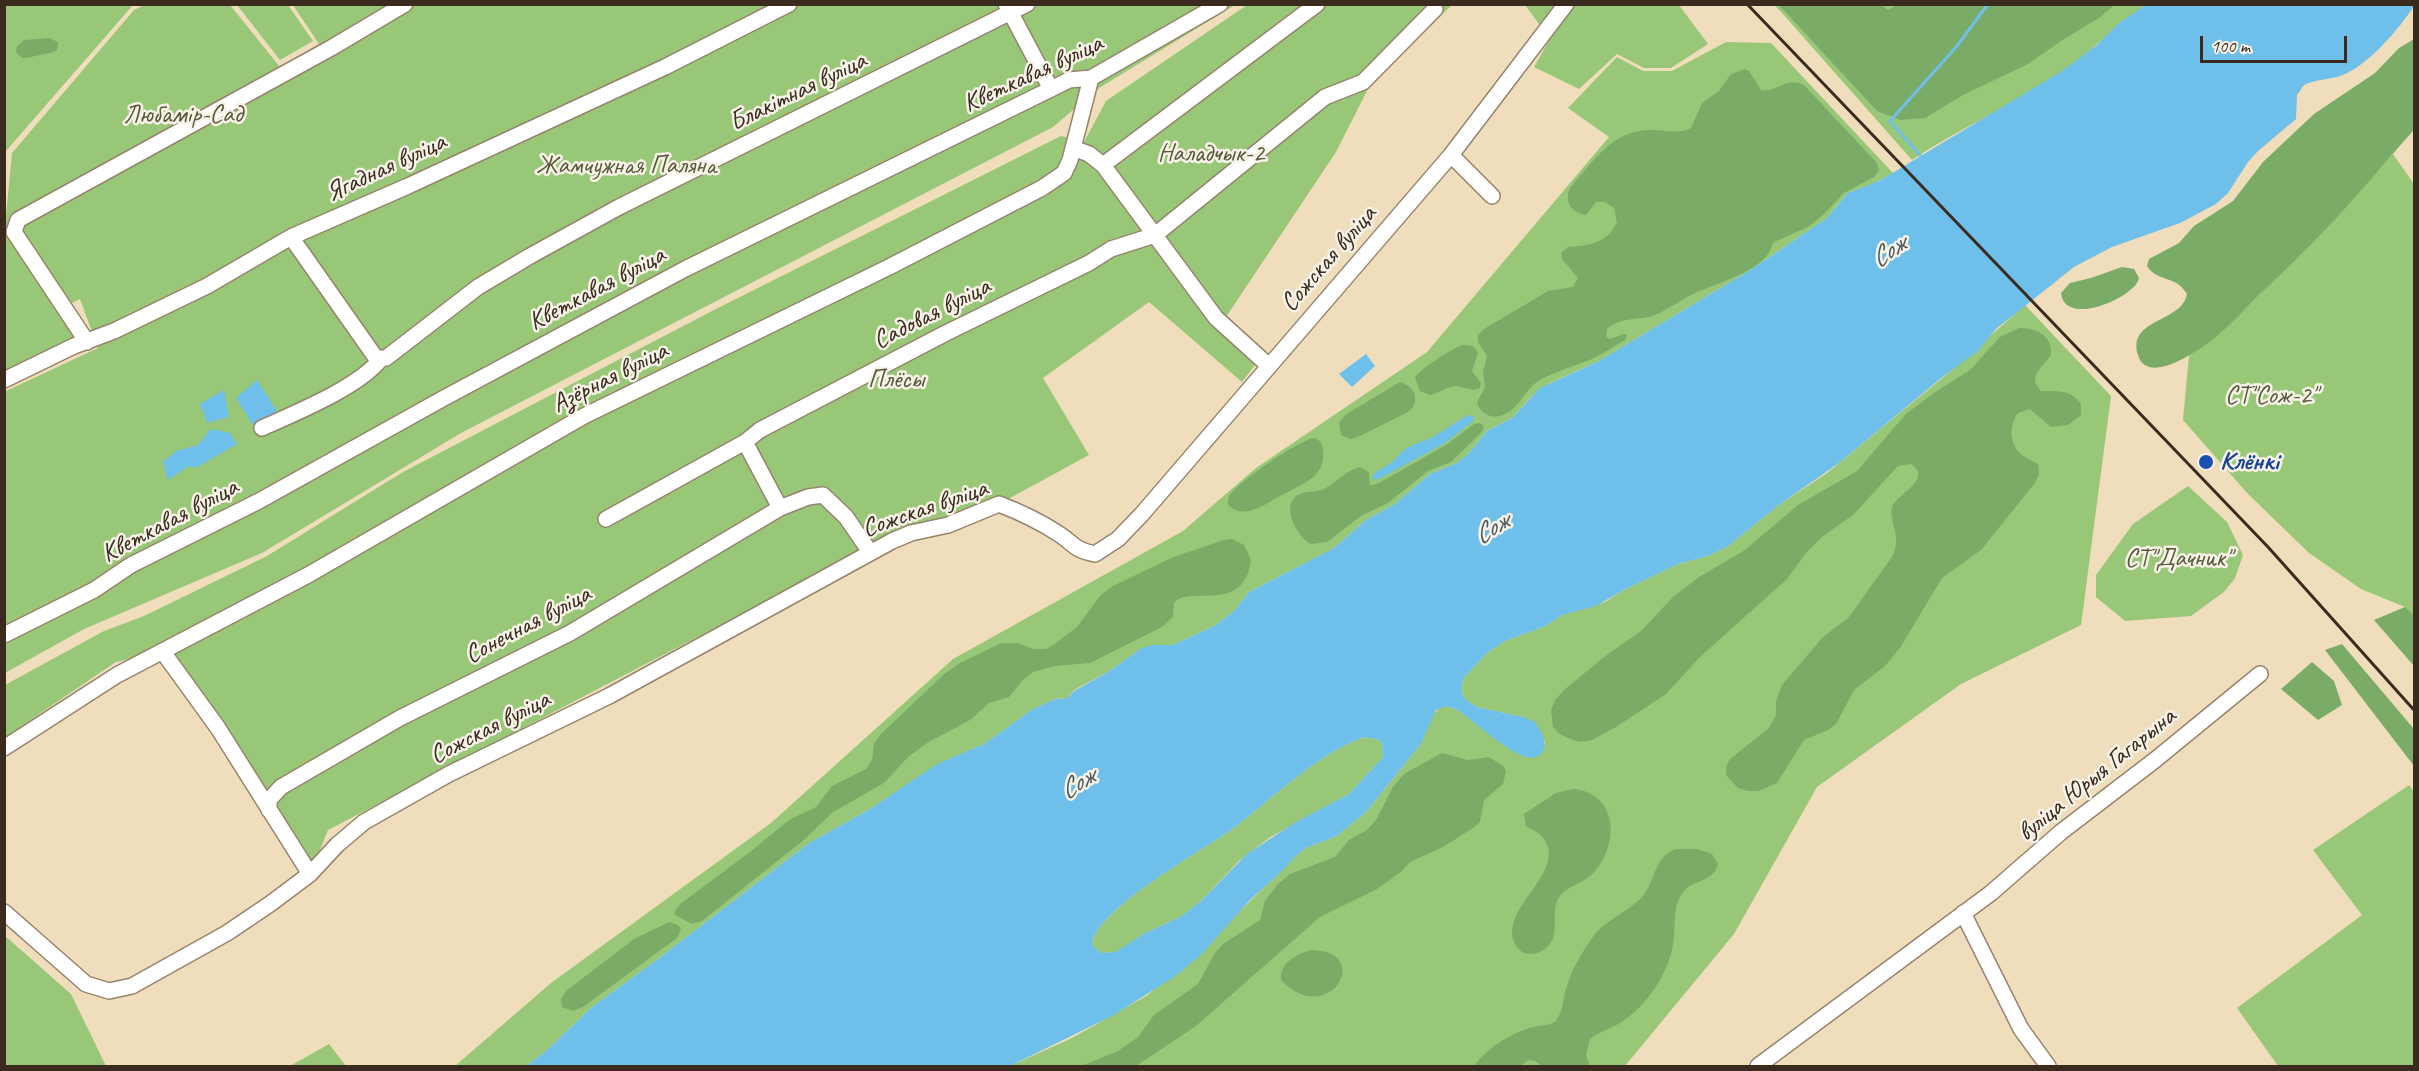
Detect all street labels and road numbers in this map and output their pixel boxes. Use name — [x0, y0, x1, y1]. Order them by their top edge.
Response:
street label: Кветкавая вуліца — [958, 28, 1108, 120]
street label: Блакітная вуліца — [724, 45, 872, 139]
street label: Ягадная вуліца — [321, 127, 451, 209]
street label: Сожская вуліца — [1274, 199, 1384, 319]
street label: Кветкавая вуліца — [523, 240, 671, 338]
street label: Садовая вуліца — [868, 271, 996, 357]
street label: Азёрная вуліца — [547, 336, 673, 420]
street label: Кветкавая вуліца — [96, 472, 244, 570]
street label: Сожская вуліца — [858, 473, 992, 545]
street label: Сонечная вуліца — [460, 579, 596, 671]
street label: Сожская вуліца — [425, 684, 555, 772]
street label: вуліца Юрыя Гагарына — [2011, 701, 2183, 849]

